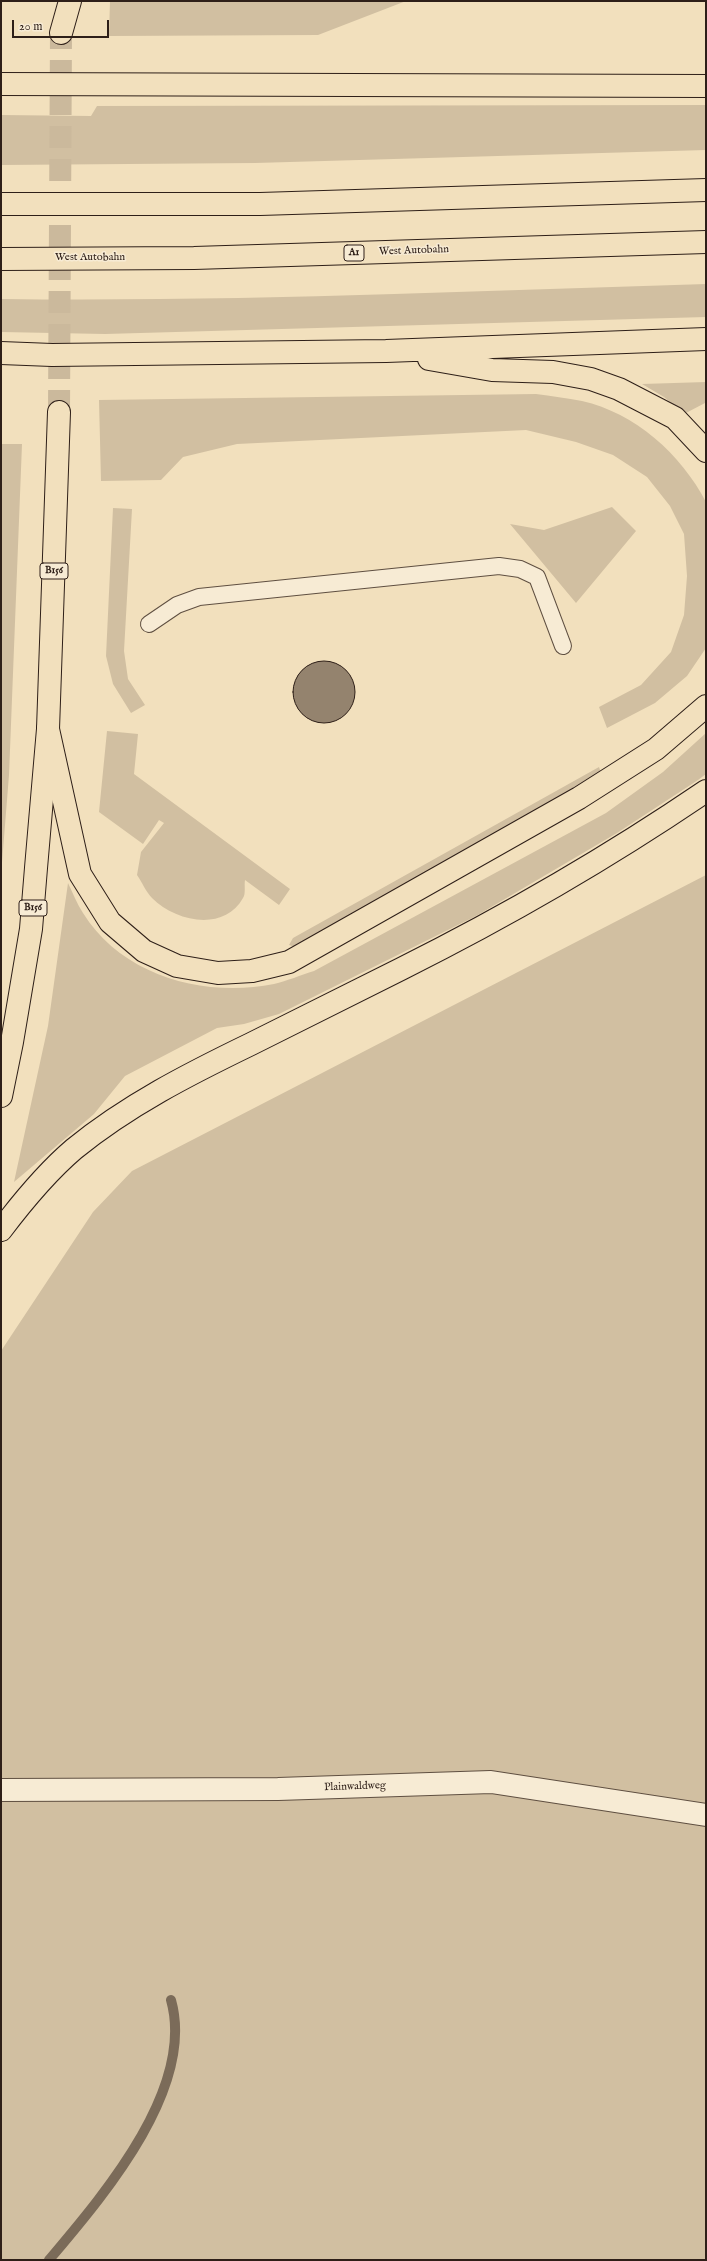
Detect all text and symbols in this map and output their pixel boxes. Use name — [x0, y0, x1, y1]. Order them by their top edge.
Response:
scale bar — [14, 12, 111, 38]
text: 20 m — [19, 19, 42, 34]
street label: West Autobahn — [379, 243, 449, 259]
road number: A1 — [344, 245, 364, 261]
street label: West Autobahn — [55, 251, 125, 265]
road number: B156 — [40, 563, 68, 579]
road number: B156 — [19, 900, 47, 916]
street label: Plainwaldweg — [324, 1779, 386, 1795]

